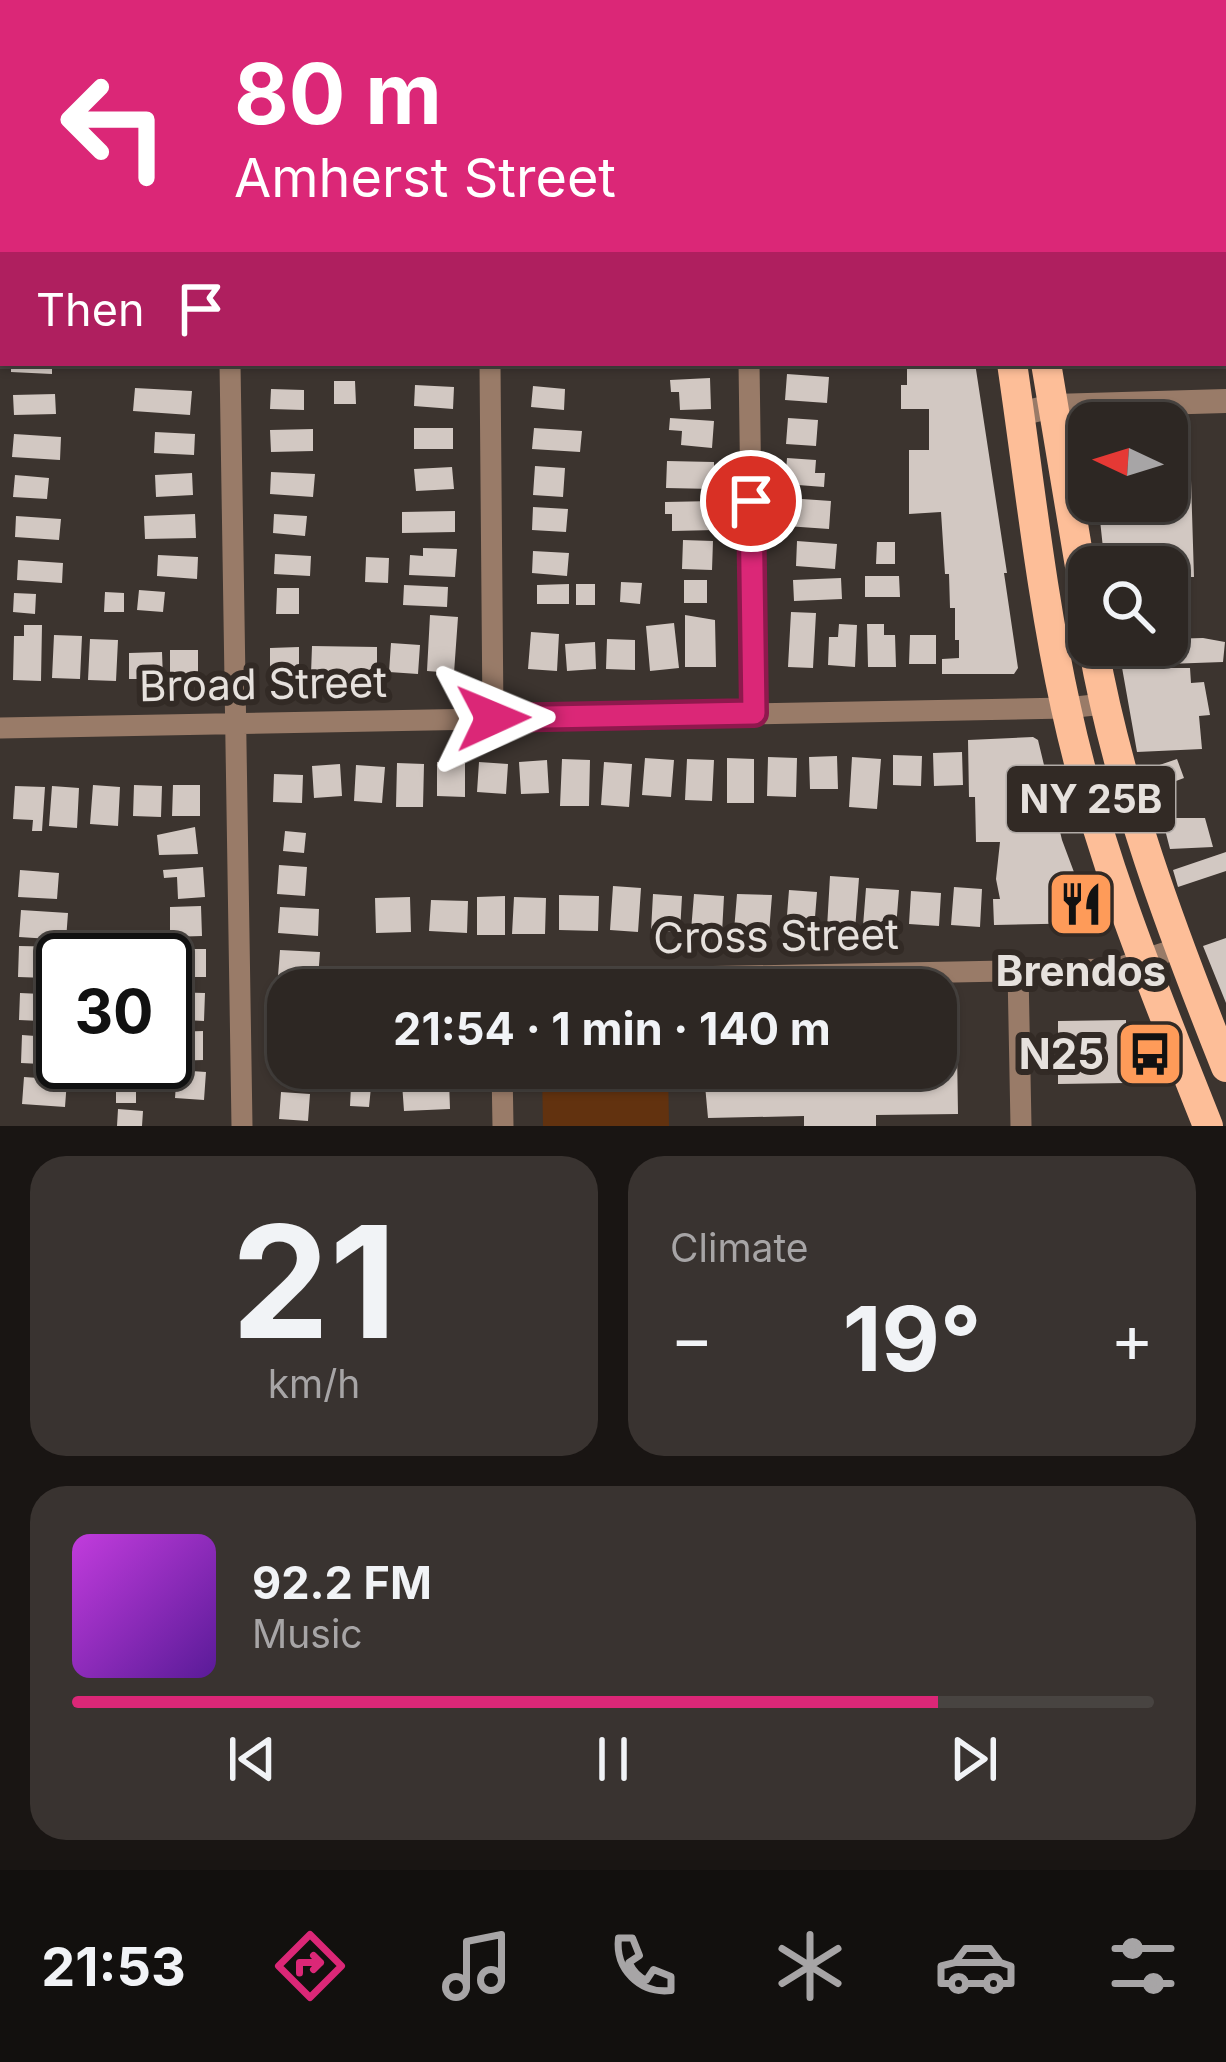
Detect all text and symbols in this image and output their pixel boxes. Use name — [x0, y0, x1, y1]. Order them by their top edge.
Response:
text: 80 m — [234, 43, 442, 144]
icon: left — [36, 48, 192, 204]
text: Amherst Street — [234, 145, 616, 210]
icon: arrive — [168, 276, 234, 342]
text: Then — [36, 282, 144, 337]
north arrow — [1068, 402, 1188, 522]
map controls — [1068, 402, 1188, 666]
pin — [700, 450, 802, 552]
icon: arrive — [718, 468, 784, 534]
button: search — [1068, 546, 1188, 666]
position arrow — [430, 655, 556, 781]
street label: Broad Street — [139, 656, 387, 711]
road number: NY 25B — [1007, 766, 1175, 832]
restaurant icon: Brendos — [1046, 869, 1116, 939]
street label: Cross Street — [653, 908, 899, 963]
speed limit sign: 30 — [36, 933, 192, 1089]
place label: Brendos — [996, 945, 1166, 996]
text: 21:54 · 1 min · 140 m — [393, 1001, 831, 1056]
bus stop icon: N25 — [1115, 1019, 1185, 1089]
place label: N25 — [1019, 1028, 1104, 1079]
text: 21 — [231, 1187, 397, 1376]
text: Climate — [670, 1224, 809, 1271]
text: 19° — [843, 1284, 981, 1393]
text: − — [670, 1298, 714, 1378]
text: + — [1110, 1298, 1154, 1378]
text: km/h — [268, 1360, 360, 1407]
text: 92.2 FM — [252, 1555, 432, 1610]
text: Music — [252, 1610, 363, 1657]
icon: previous — [219, 1726, 285, 1792]
icon: pause — [580, 1726, 646, 1792]
icon: next — [941, 1726, 1007, 1792]
icon: directions — [268, 1924, 352, 2008]
icon: music — [435, 1924, 519, 2008]
icon: phone — [601, 1924, 685, 2008]
icon: climate — [768, 1924, 852, 2008]
icon: car — [934, 1924, 1018, 2008]
icon: filters — [1101, 1924, 1185, 2008]
text: 21:53 — [41, 1934, 186, 1999]

